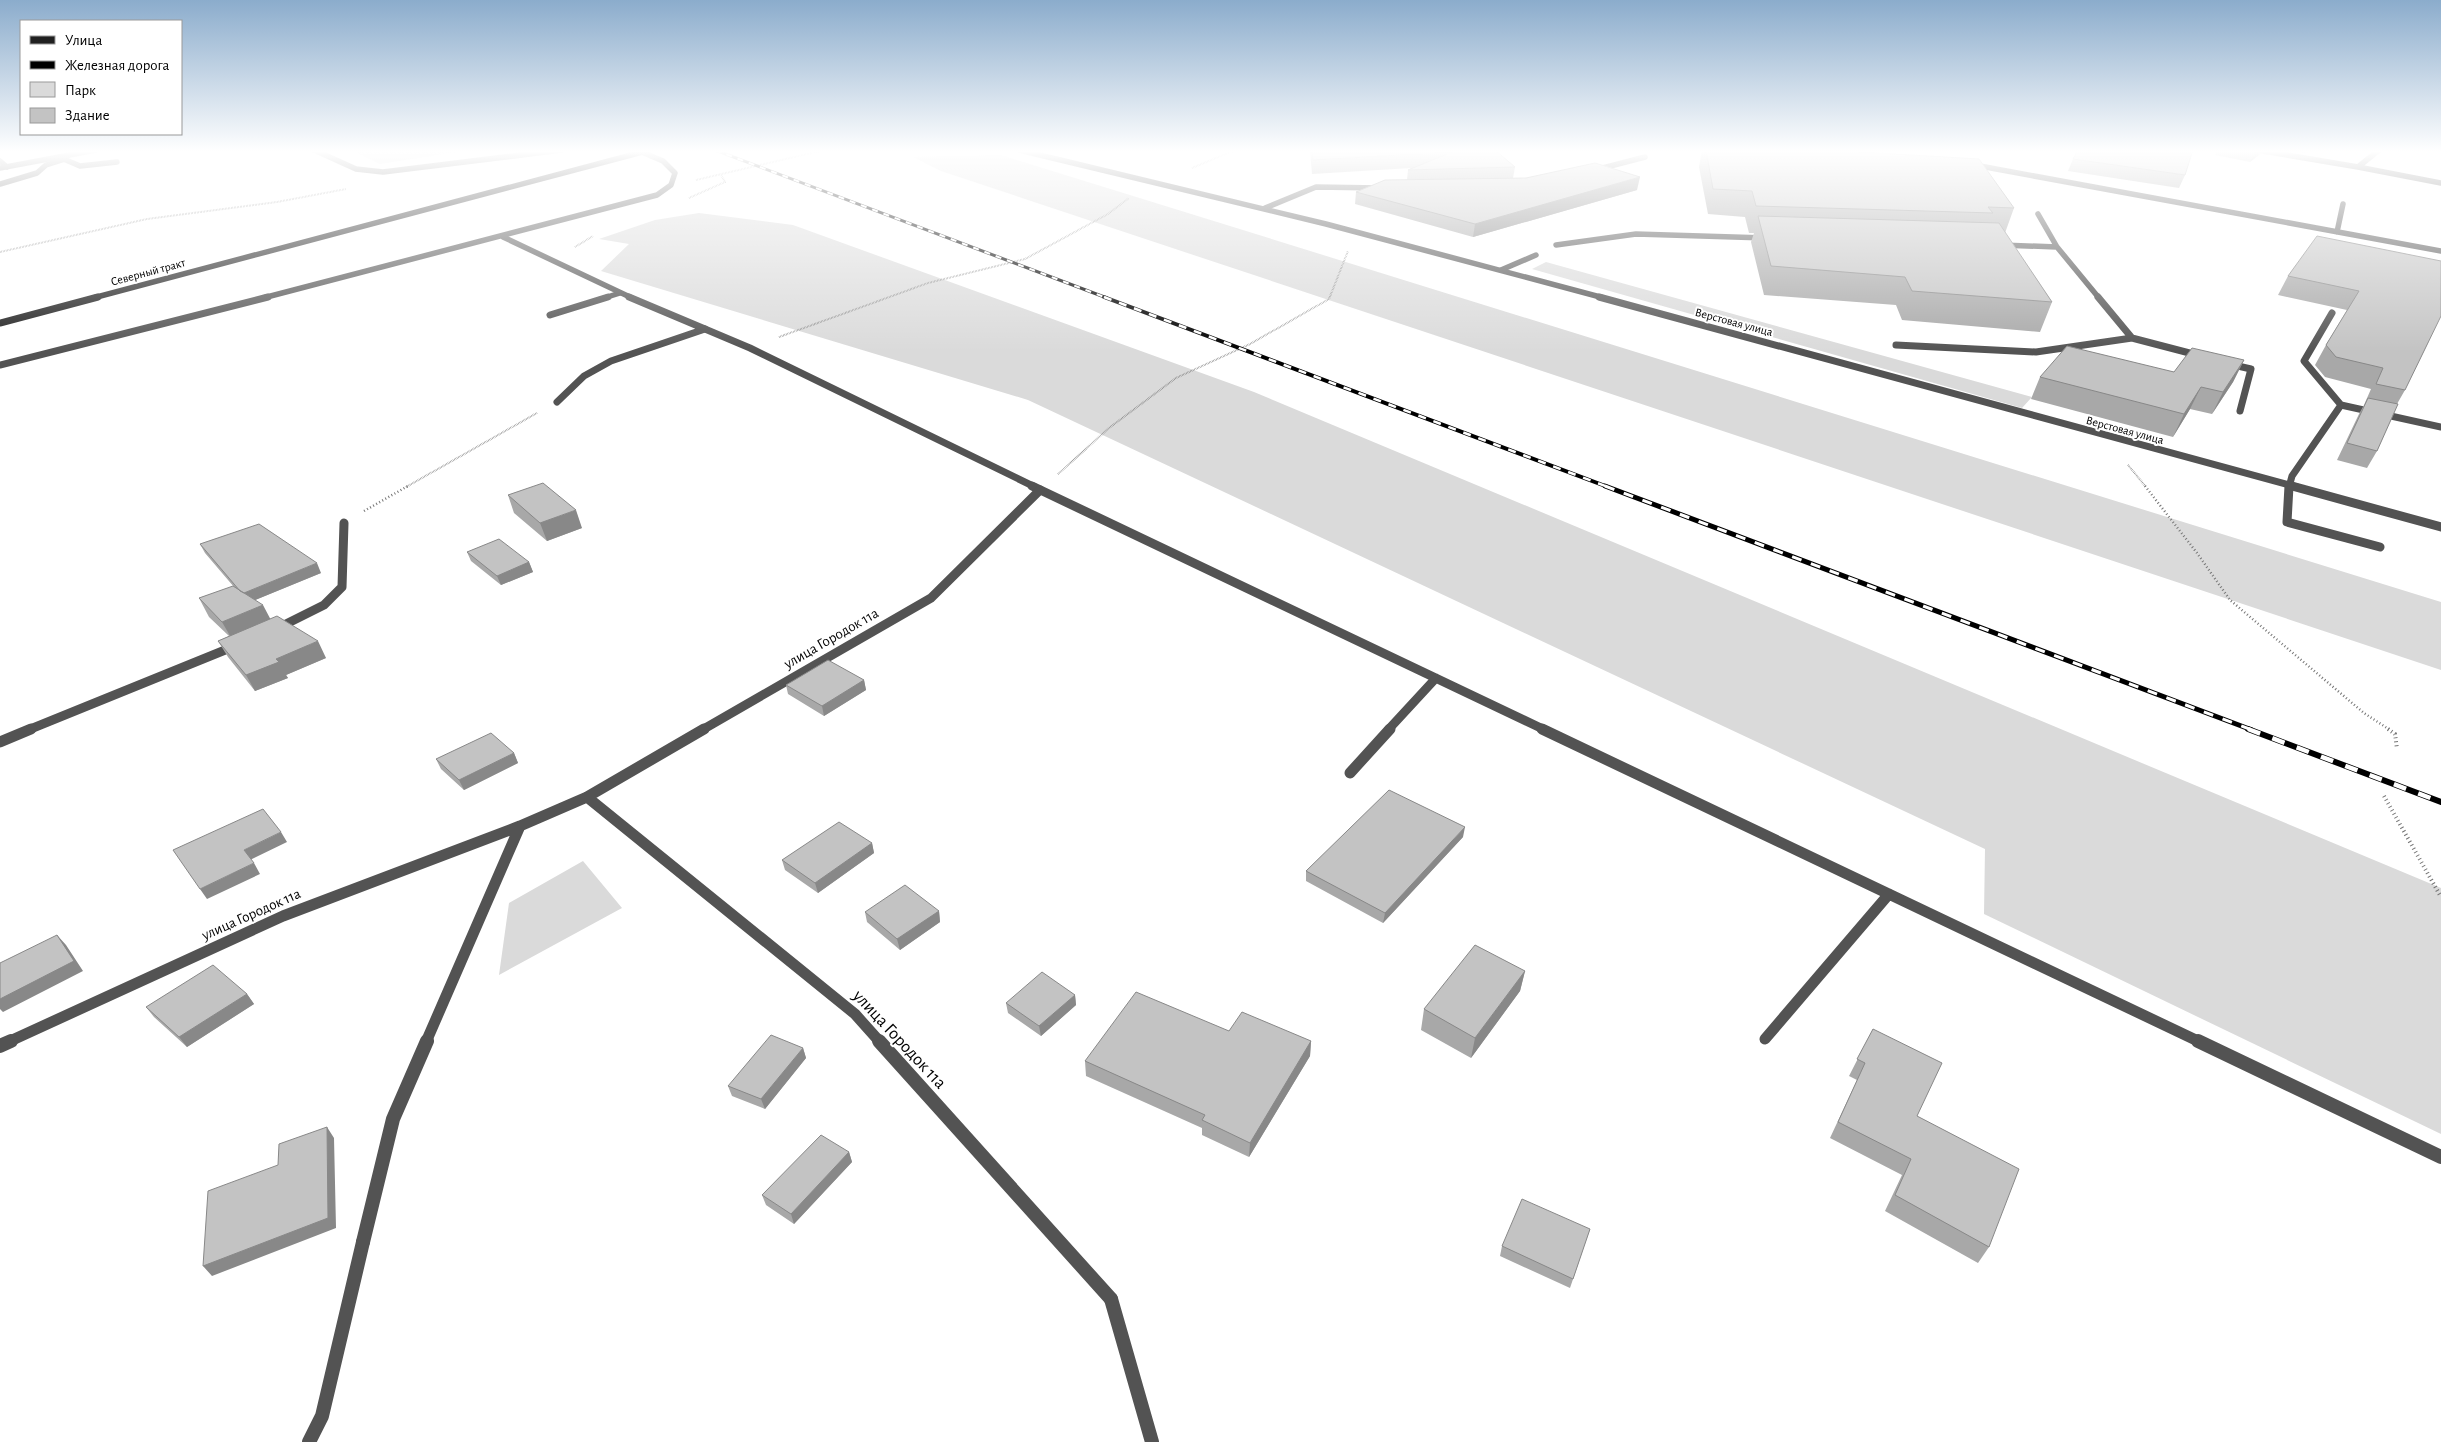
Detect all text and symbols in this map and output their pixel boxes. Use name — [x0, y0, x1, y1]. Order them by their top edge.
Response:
legend — [20, 20, 182, 135]
text: Улица — [65, 33, 102, 48]
text: Железная дорога — [65, 58, 170, 73]
text: Парк — [65, 83, 96, 98]
text: Здание — [65, 108, 110, 123]
street label: Северный тракт — [109, 256, 187, 288]
street label: Верстовая улица — [1694, 306, 1775, 339]
street label: Верстовая улица — [2085, 414, 2166, 447]
street label: улица Городок 11а — [781, 605, 881, 672]
street label: улица Городок 11а — [199, 886, 303, 943]
street label: улица Городок 11а — [848, 986, 949, 1093]

